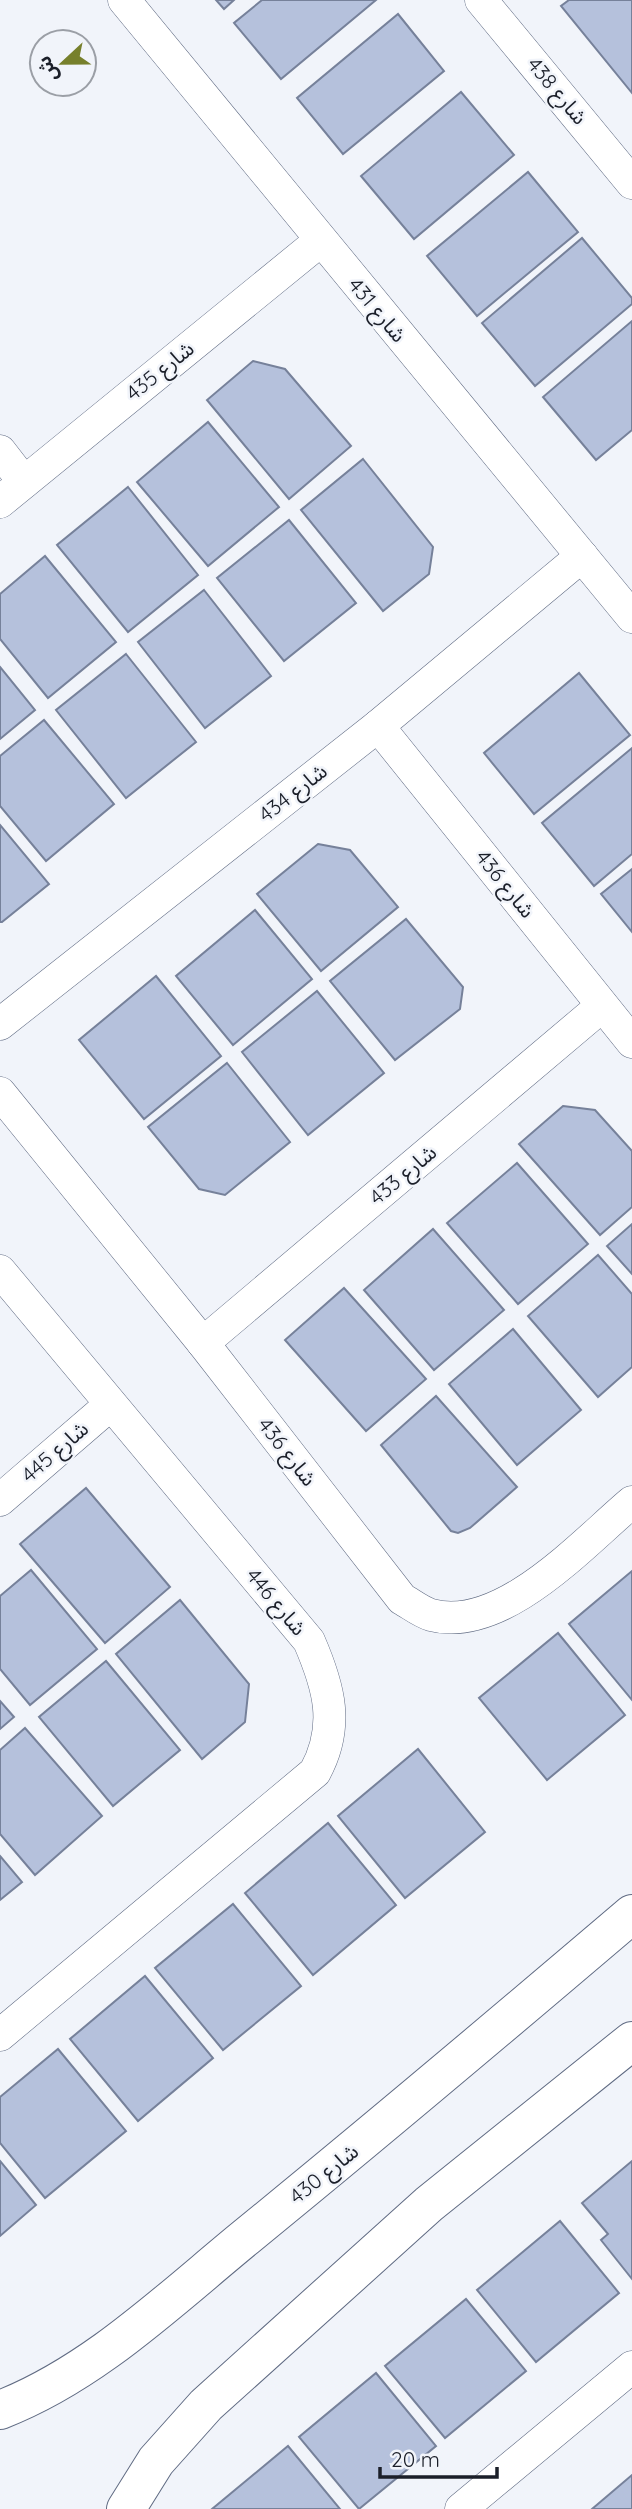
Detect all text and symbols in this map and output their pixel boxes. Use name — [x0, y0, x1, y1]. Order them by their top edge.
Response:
north arrow — [28, 28, 98, 98]
street label: شارع 438 — [520, 51, 593, 131]
text: ش — [31, 53, 63, 86]
street label: شارع 431 — [341, 272, 412, 349]
street label: شارع 435 — [120, 335, 201, 408]
street label: شارع 434 — [253, 757, 334, 829]
street label: شارع 436 — [468, 844, 541, 925]
street label: شارع 433 — [363, 1139, 443, 1212]
street label: شارع 436 — [251, 1412, 323, 1493]
street label: شارع 445 — [15, 1415, 95, 1490]
street label: شارع 446 — [239, 1562, 312, 1642]
street label: شارع 430 — [284, 2138, 365, 2211]
scale bar — [380, 2436, 497, 2480]
text: 20 m — [391, 2446, 440, 2472]

